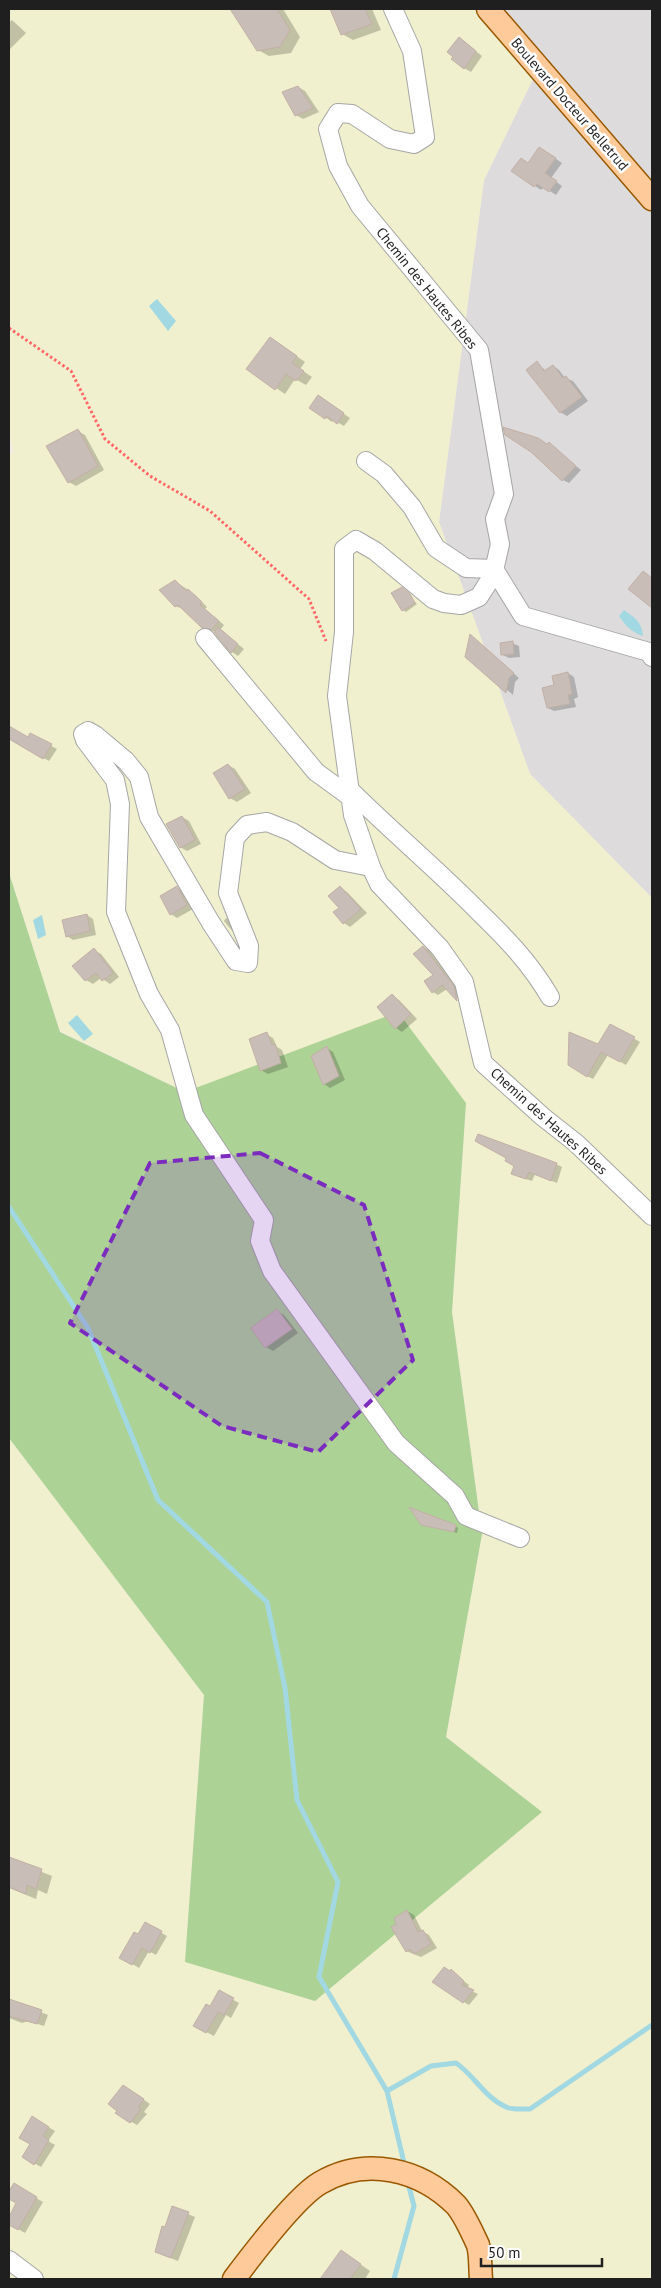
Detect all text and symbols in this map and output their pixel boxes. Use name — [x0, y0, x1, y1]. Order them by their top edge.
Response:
street label: Boulevard Docteur Belletrud — [508, 34, 632, 174]
street label: Chemin des Hautes Ribes — [372, 223, 482, 353]
street label: Chemin des Hautes Ribes — [487, 1064, 611, 1178]
scale bar — [481, 2236, 602, 2268]
text: 50 m — [488, 2243, 521, 2262]

